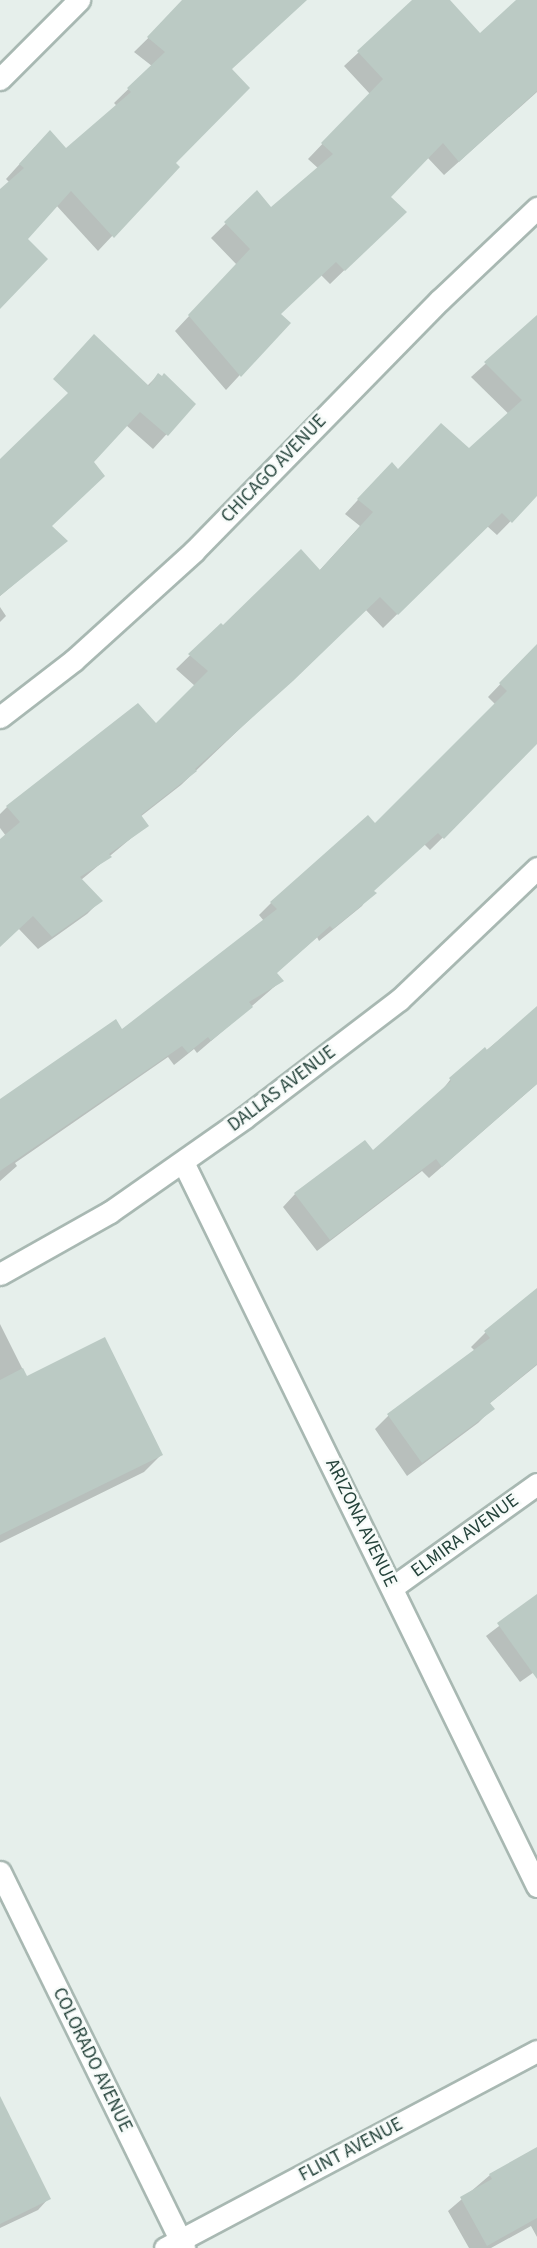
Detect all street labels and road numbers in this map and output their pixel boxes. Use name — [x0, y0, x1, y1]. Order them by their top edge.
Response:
street label: CHICAGO AVENUE — [217, 410, 331, 528]
street label: DALLAS AVENUE — [224, 1041, 340, 1137]
street label: ARIZONA AVENUE — [320, 1455, 402, 1591]
street label: ELMIRA AVENUE — [407, 1489, 523, 1583]
street label: COLORADO AVENUE — [47, 1984, 137, 2136]
street label: FLINT AVENUE — [295, 2113, 407, 2187]

